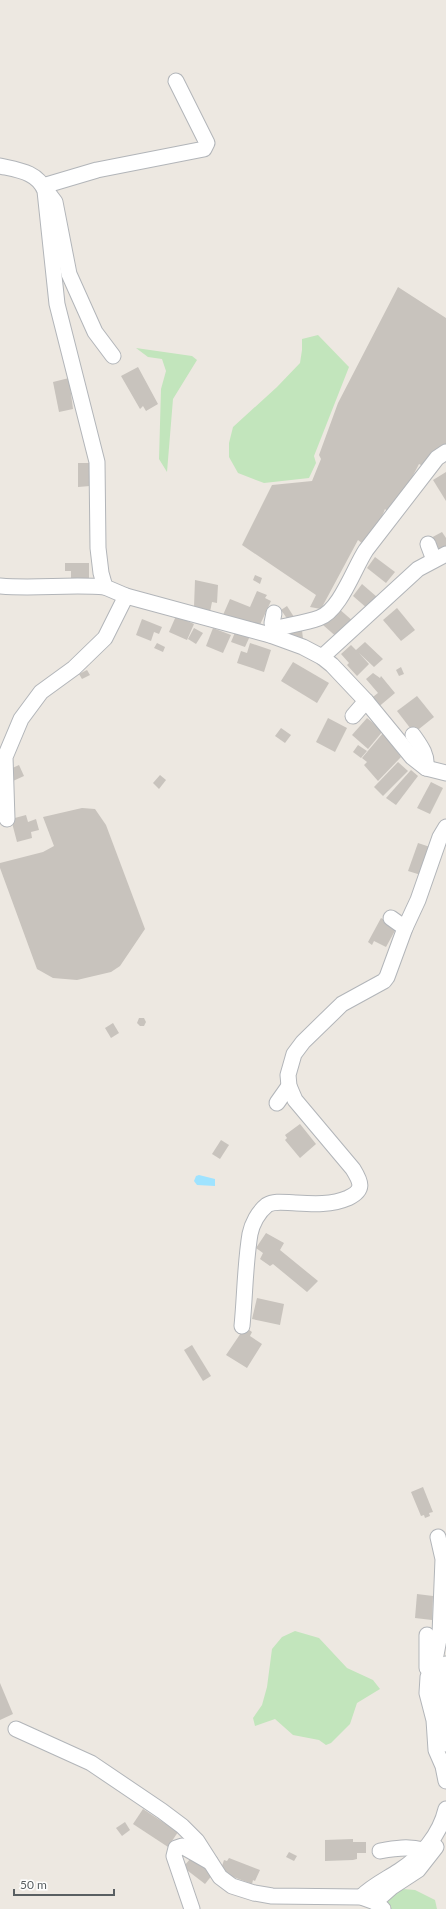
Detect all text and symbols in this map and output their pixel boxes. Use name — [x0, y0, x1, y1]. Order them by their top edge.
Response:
scale bar — [14, 1871, 114, 1897]
text: 50 m — [20, 1877, 47, 1892]

